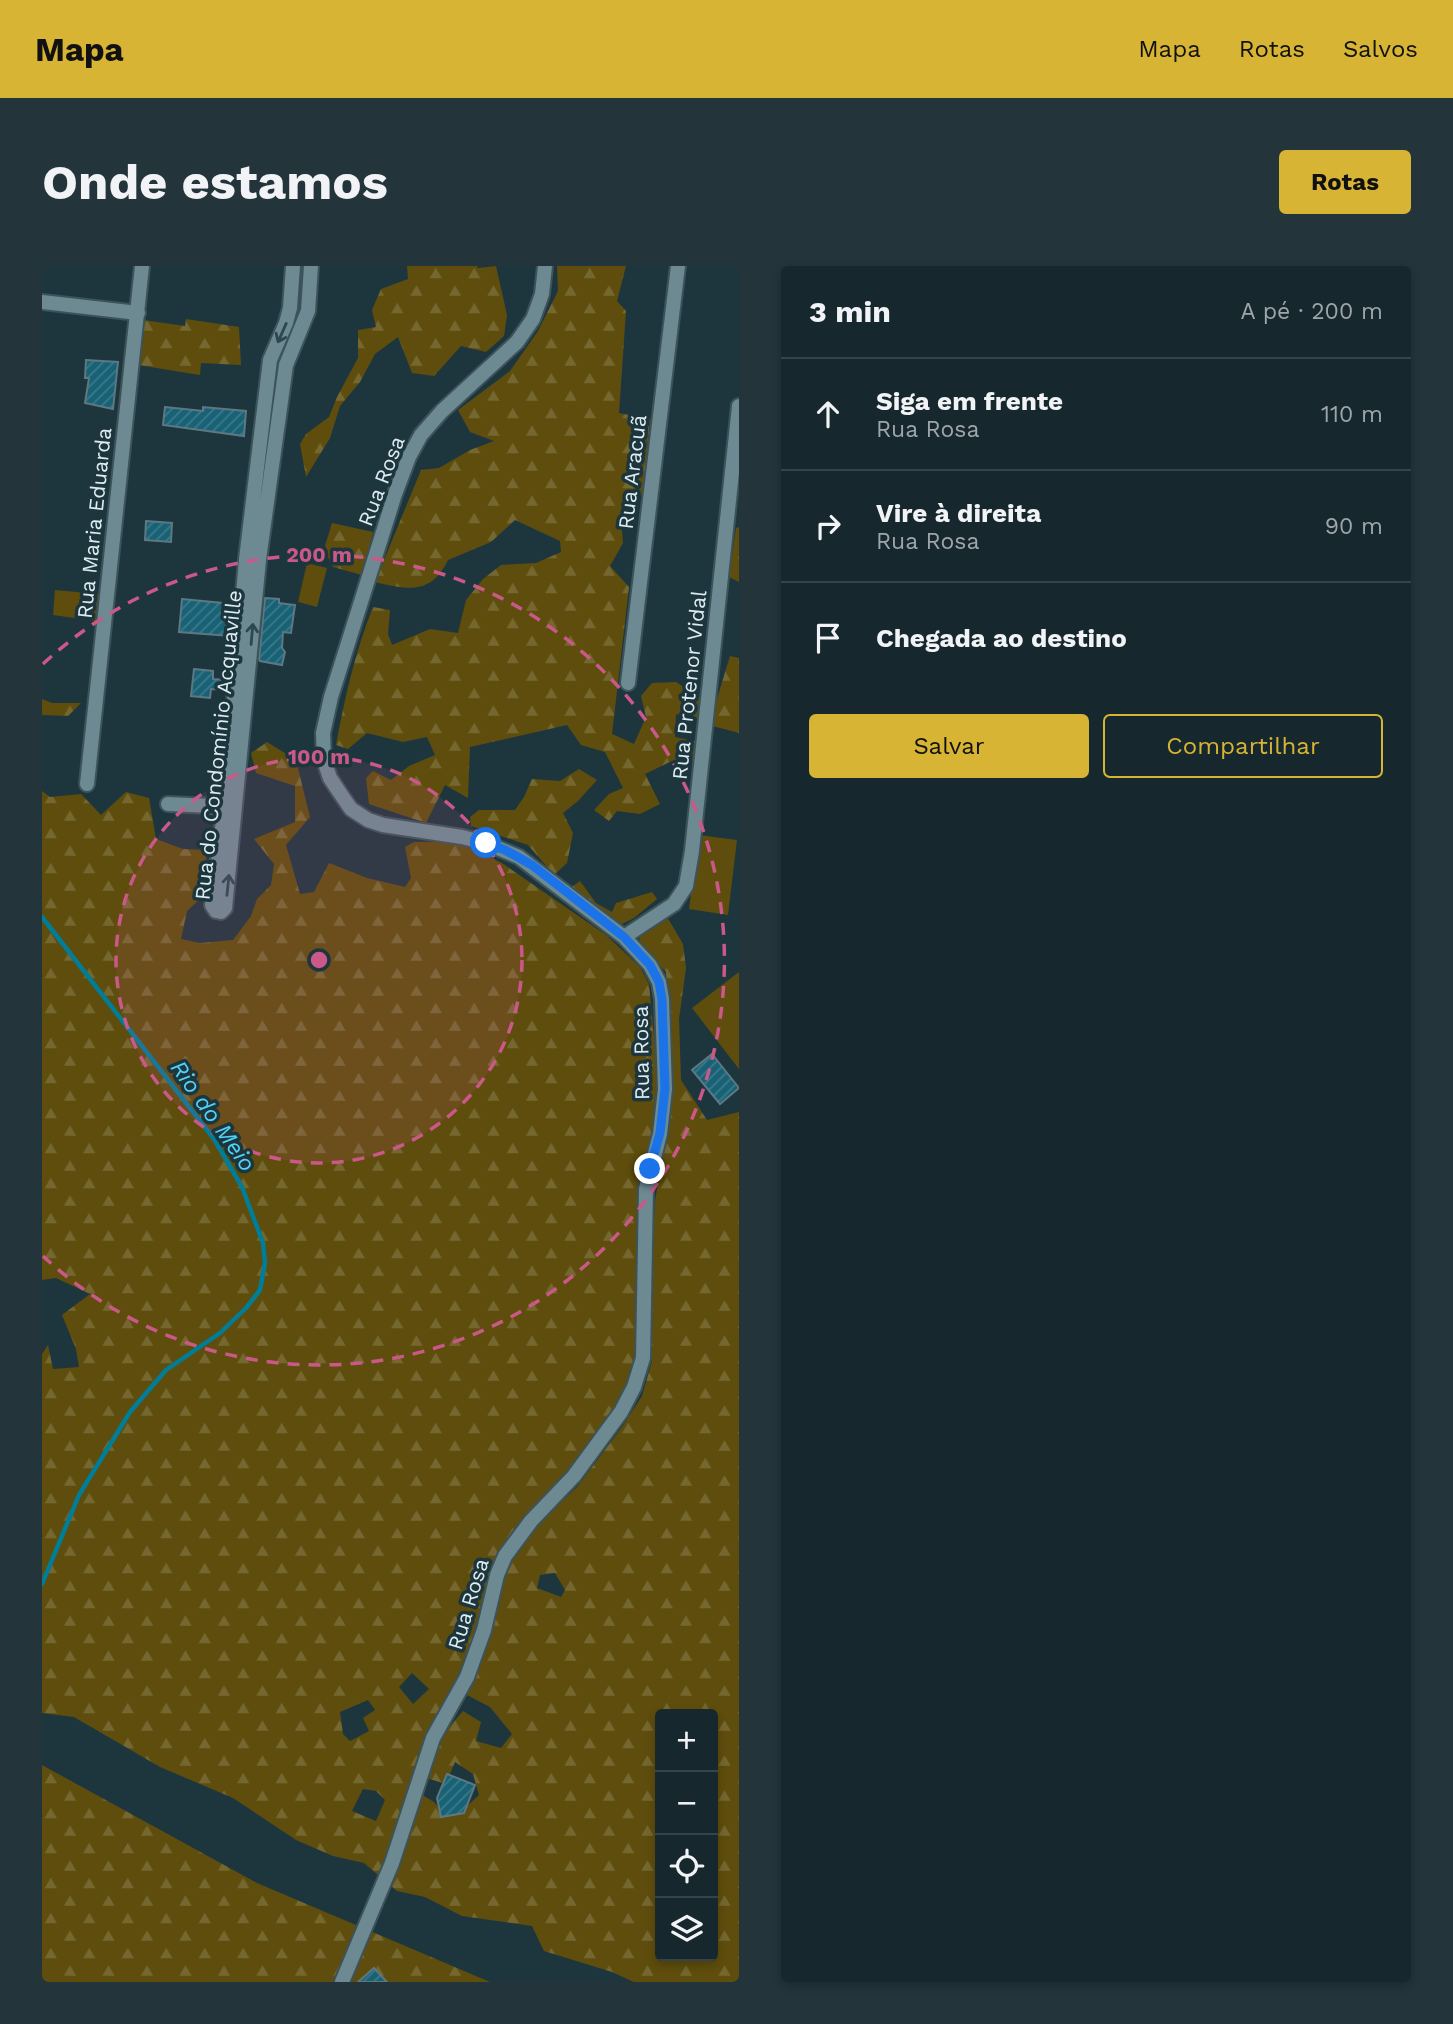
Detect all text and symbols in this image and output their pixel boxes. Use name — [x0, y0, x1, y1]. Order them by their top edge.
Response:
text: Mapa — [35, 30, 124, 69]
text: Mapa — [1138, 35, 1201, 63]
text: Rotas — [1239, 35, 1305, 63]
text: Salvos — [1343, 35, 1418, 63]
button: Rotas — [1279, 150, 1411, 214]
text: Onde estamos — [42, 153, 388, 211]
text: 3 min — [809, 294, 891, 329]
text: A pé · 200 m — [1241, 298, 1383, 325]
one-way arrow — [275, 321, 288, 343]
text: Siga em frente — [876, 386, 1063, 416]
icon: ahead — [809, 395, 847, 433]
text: 110 m — [1321, 401, 1383, 428]
street label: Rua Aracuã — [613, 413, 651, 531]
text: Rua Rosa — [876, 416, 979, 443]
street label: Rua Maria Eduarda — [72, 426, 116, 620]
street label: Rua Rosa — [352, 432, 410, 530]
text: Vire à direita — [876, 498, 1041, 528]
icon: right — [809, 507, 847, 545]
text: 90 m — [1325, 513, 1383, 540]
text: Rua Rosa — [876, 528, 979, 555]
text: 200 m — [286, 542, 352, 567]
street label: Rua Protenor Vidal — [667, 588, 711, 781]
street label: Rua do Condomínio Acquaville — [189, 589, 247, 901]
icon: arrive — [809, 619, 847, 657]
one-way arrow — [246, 623, 259, 646]
text: Chegada ao destino — [876, 623, 1127, 653]
button: Salvar — [809, 714, 1089, 778]
button: Compartilhar — [1103, 714, 1383, 778]
text: 100 m — [288, 744, 350, 769]
route start — [470, 827, 501, 858]
one-way arrow — [221, 874, 234, 897]
centre of rings — [307, 948, 331, 972]
street label: Rua Rosa — [628, 1005, 654, 1100]
water label: Rio do Meio — [165, 1055, 261, 1177]
route end — [634, 1153, 665, 1184]
street label: Rua Rosa — [442, 1555, 494, 1653]
map controls — [655, 1709, 718, 1961]
button: + — [655, 1709, 718, 1772]
button: − — [655, 1772, 718, 1835]
button: locate — [655, 1835, 718, 1898]
button: layers — [655, 1898, 718, 1961]

